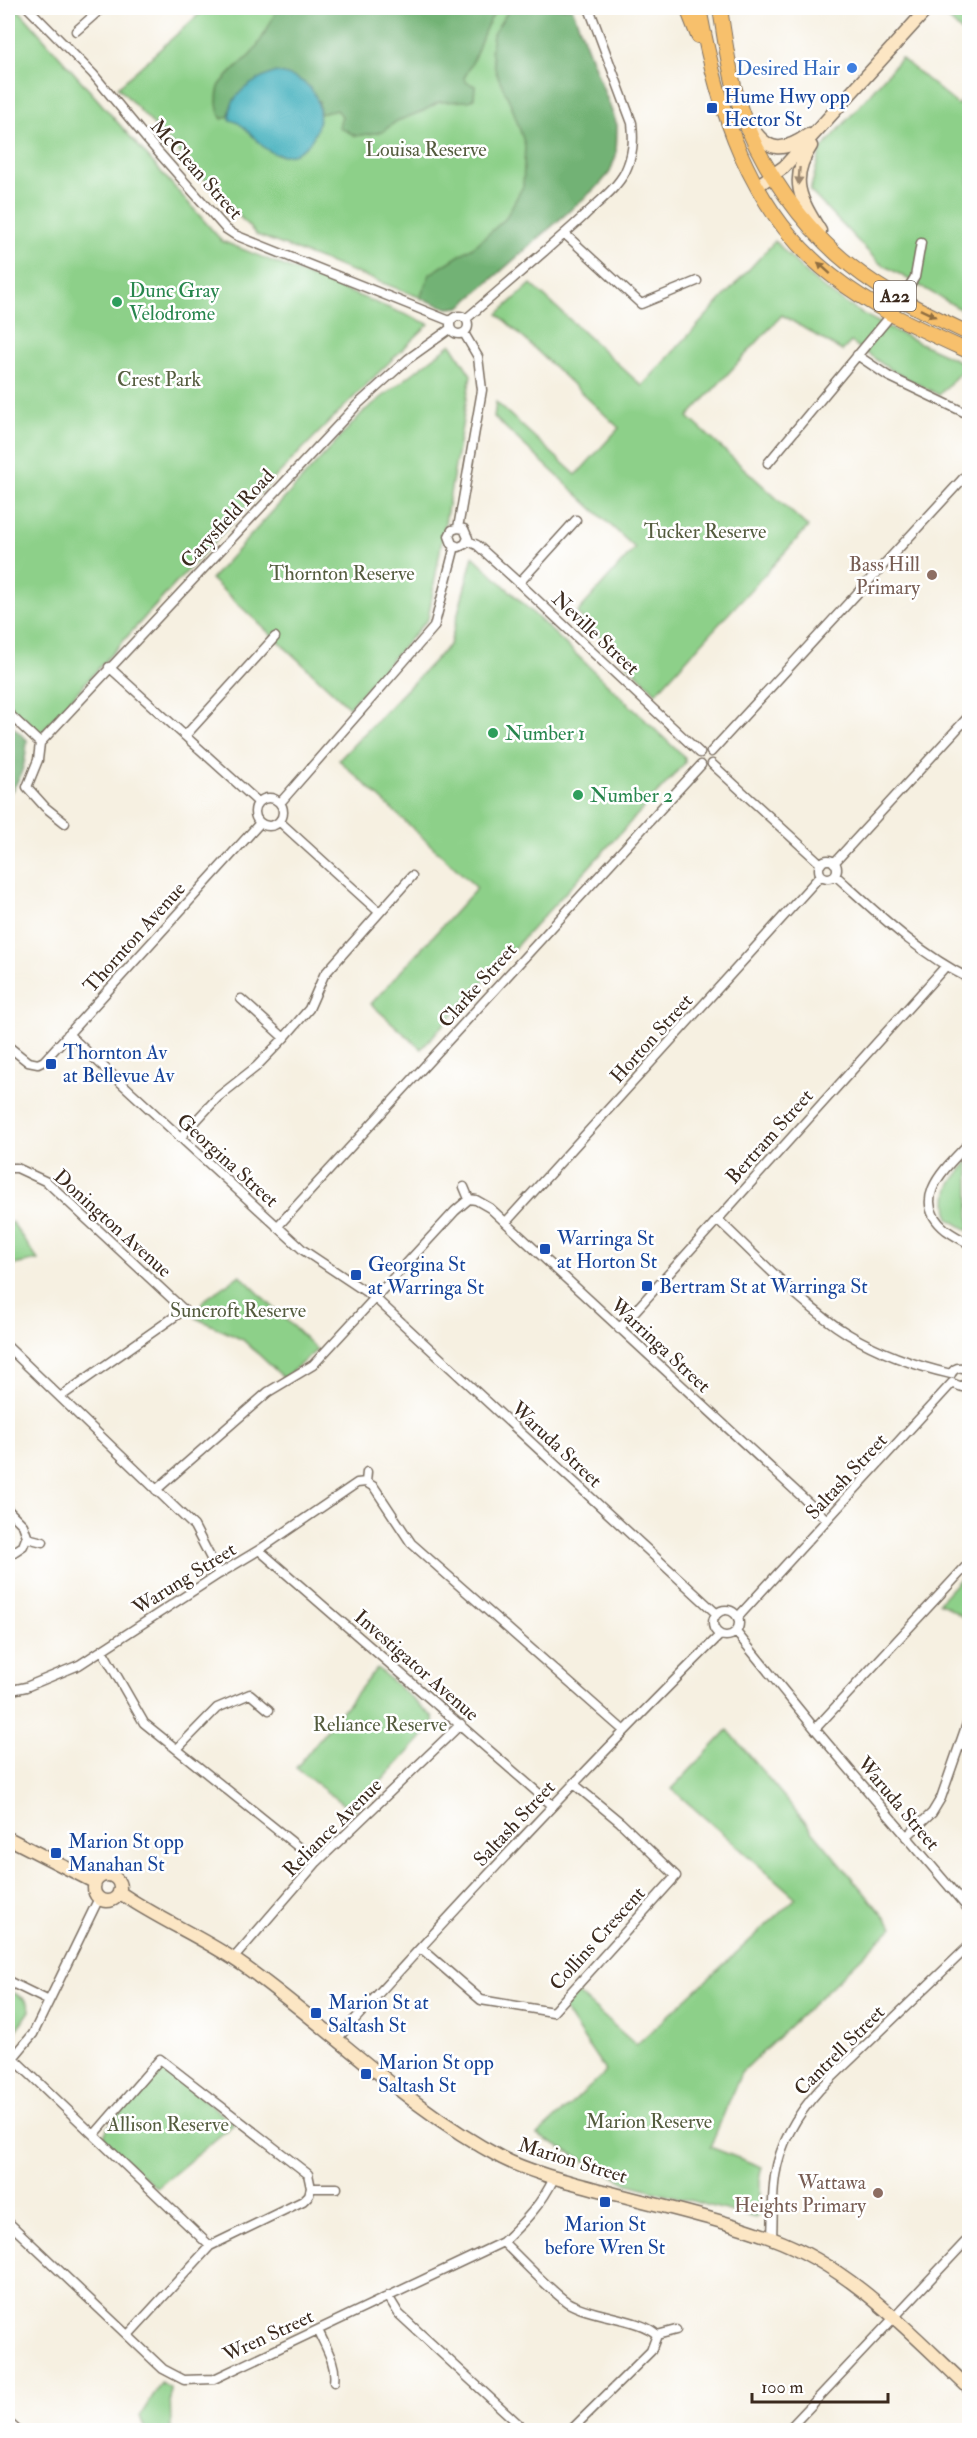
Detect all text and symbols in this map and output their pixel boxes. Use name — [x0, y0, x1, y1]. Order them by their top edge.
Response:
place label: Desired Hair — [736, 56, 841, 81]
marker: Desired Hair — [845, 61, 859, 75]
place label: Hume Hwy opp Hector St — [724, 84, 850, 132]
marker: Hume Hwy opp Hector St — [705, 101, 719, 115]
street label: McClean Street — [145, 114, 248, 225]
park label: Louisa Reserve — [365, 137, 487, 162]
one-way arrow — [795, 167, 804, 186]
one-way arrow — [816, 261, 831, 275]
place label: Dunc Gray Velodrome — [129, 278, 220, 326]
road number: A22 — [874, 281, 916, 311]
marker: Dunc Gray Velodrome — [110, 295, 124, 309]
one-way arrow — [920, 309, 937, 318]
park label: Crest Park — [117, 367, 201, 392]
street label: Carysfield Road — [175, 464, 280, 573]
park label: Tucker Reserve — [644, 519, 766, 544]
place label: Bass Hill Primary — [849, 552, 921, 600]
park label: Thornton Reserve — [269, 561, 415, 586]
marker: Bass Hill Primary — [925, 568, 939, 582]
street label: Neville Street — [547, 586, 645, 681]
place label: Number 1 — [505, 721, 585, 746]
marker: Number 1 — [486, 726, 500, 740]
place label: Number 2 — [590, 783, 673, 808]
marker: Number 2 — [571, 788, 585, 802]
street label: Thornton Avenue — [78, 877, 191, 998]
street label: Clarke Street — [433, 937, 522, 1033]
street label: Horton Street — [605, 988, 698, 1088]
place label: Thornton Av at Bellevue Av — [63, 1040, 175, 1088]
marker: Thornton Av at Bellevue Av — [44, 1057, 58, 1071]
street label: Bertram Street — [720, 1083, 819, 1189]
street label: Georgina Street — [172, 1108, 284, 1213]
street label: Donington Avenue — [48, 1164, 177, 1283]
place label: Warringa St at Horton St — [556, 1226, 658, 1274]
marker: Warringa St at Horton St — [538, 1242, 552, 1256]
place label: Georgina St at Warringa St — [368, 1252, 485, 1300]
marker: Georgina St at Warringa St — [349, 1268, 363, 1282]
place label: Bertram St at Warringa St — [659, 1274, 868, 1299]
marker: Bertram St at Warringa St — [640, 1279, 654, 1293]
street label: Warringa Street — [605, 1292, 716, 1398]
park label: Suncroft Reserve — [170, 1298, 306, 1323]
street label: Waruda Street — [505, 1395, 608, 1493]
street label: Saltash Street — [800, 1428, 893, 1525]
street label: Warung Street — [127, 1537, 241, 1621]
street label: Investigator Avenue — [349, 1604, 484, 1726]
park label: Reliance Reserve — [313, 1712, 447, 1737]
street label: Waruda Street — [851, 1750, 946, 1856]
street label: Reliance Avenue — [278, 1773, 387, 1882]
street label: Saltash Street — [468, 1775, 561, 1872]
place label: Marion St opp Manahan St — [68, 1829, 184, 1877]
marker: Marion St opp Manahan St — [49, 1846, 63, 1860]
street label: Collins Crescent — [544, 1881, 651, 1995]
place label: Marion St at Saltash St — [328, 1990, 429, 2038]
street label: Cantrell Street — [789, 1999, 890, 2101]
marker: Marion St at Saltash St — [309, 2006, 323, 2020]
place label: Marion St opp Saltash St — [378, 2050, 494, 2098]
marker: Marion St opp Saltash St — [359, 2067, 373, 2081]
park label: Marion Reserve — [586, 2109, 712, 2134]
park label: Allison Reserve — [106, 2112, 229, 2137]
street label: Marion Street — [515, 2132, 631, 2189]
place label: Wattawa Heights Primary — [734, 2170, 867, 2218]
marker: Wattawa Heights Primary — [871, 2186, 885, 2200]
marker: Marion St before Wren St — [598, 2195, 612, 2209]
place label: Marion St before Wren St — [545, 2212, 666, 2260]
street label: Wren Street — [218, 2303, 318, 2368]
scale bar — [752, 2366, 888, 2404]
text: 100 m — [761, 2376, 804, 2399]

